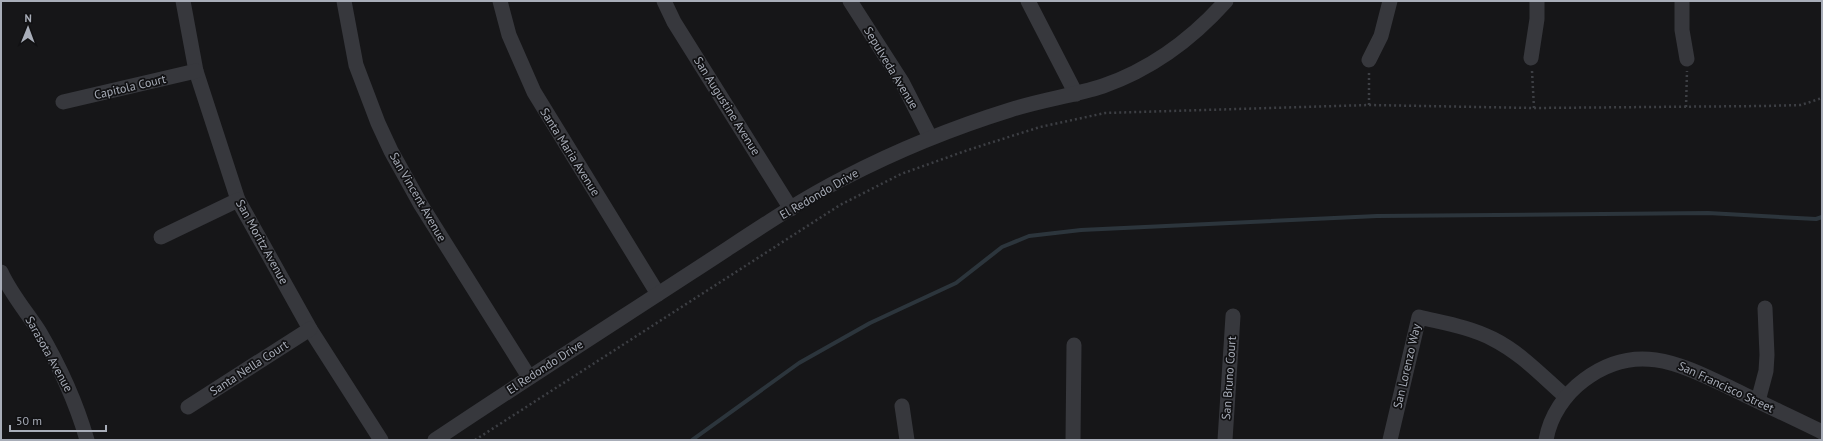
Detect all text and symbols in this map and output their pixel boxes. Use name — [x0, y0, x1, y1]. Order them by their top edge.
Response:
north arrow — [8, 8, 48, 48]
text: N — [24, 11, 32, 25]
street label: Sepulveda Avenue — [861, 24, 922, 112]
street label: San Augustine Avenue — [691, 54, 764, 158]
street label: Capitola Court — [93, 71, 167, 102]
street label: Santa Maria Avenue — [537, 105, 604, 199]
street label: San Vincent Avenue — [387, 149, 450, 244]
street label: El Redondo Drive — [777, 165, 861, 222]
street label: San Moritz Avenue — [233, 197, 292, 287]
street label: Sarasota Avenue — [22, 313, 76, 394]
street label: San Lorenzo Way — [1389, 322, 1424, 410]
street label: El Redondo Drive — [504, 336, 586, 397]
street label: San Bruno Court — [1218, 336, 1239, 420]
street label: Santa Nella Court — [207, 337, 291, 398]
street label: San Francisco Street — [1676, 358, 1777, 415]
scale bar — [10, 407, 106, 433]
text: 50 m — [16, 413, 42, 428]

